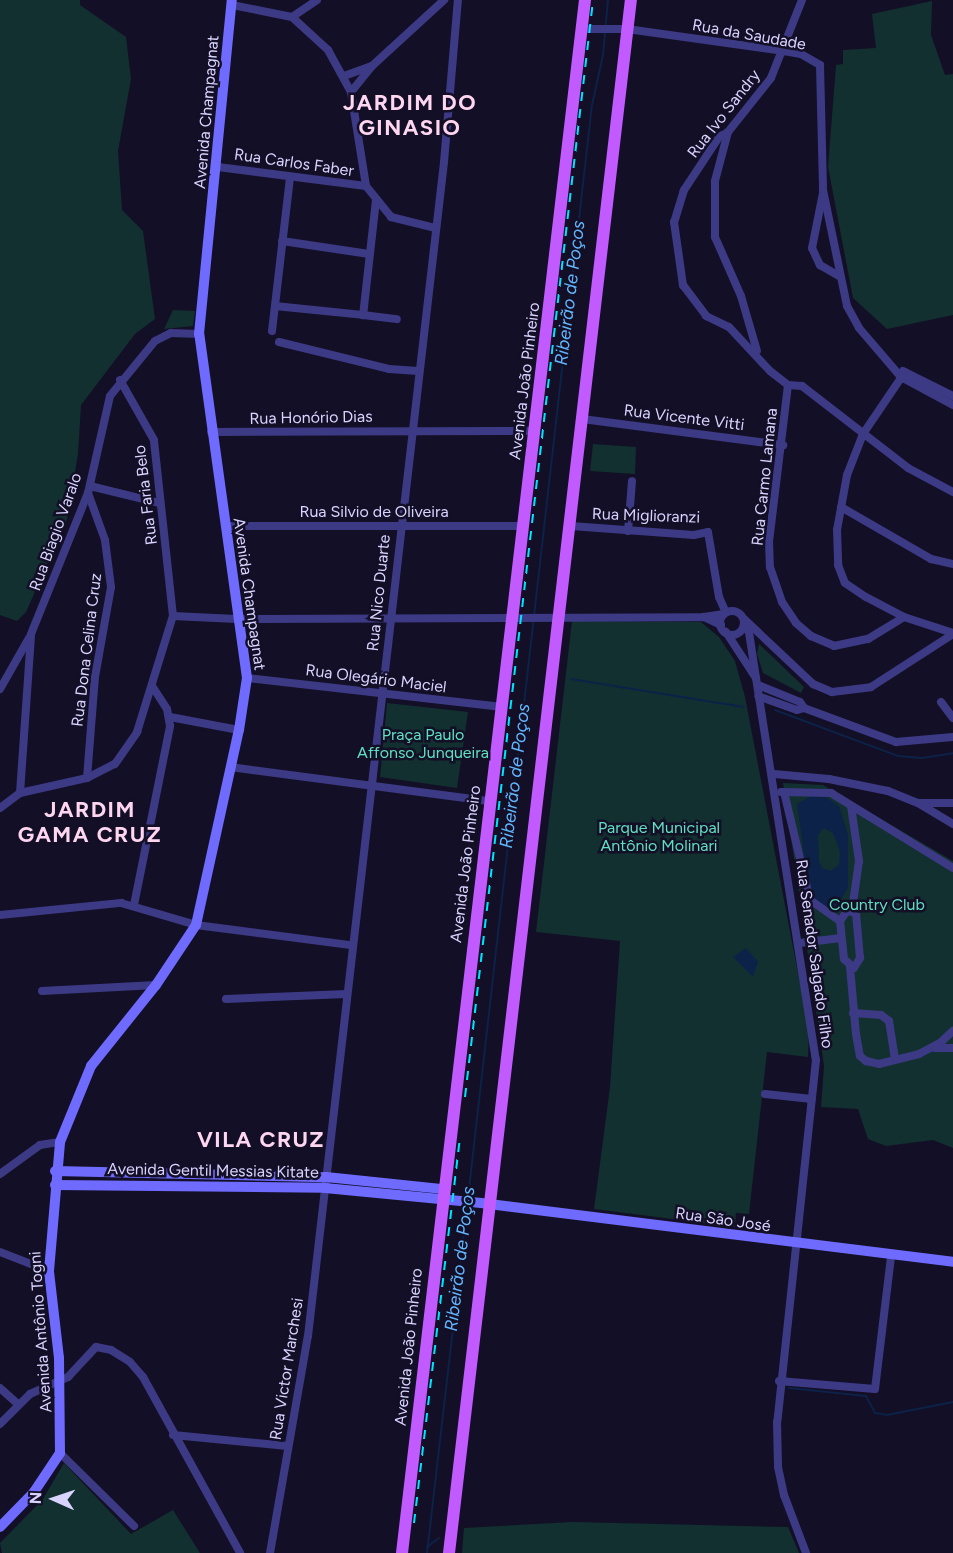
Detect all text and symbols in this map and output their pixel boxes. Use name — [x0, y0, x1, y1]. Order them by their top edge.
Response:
street label: Rua da Saudade — [691, 16, 807, 54]
street label: Avenida Champagnat — [191, 34, 223, 190]
street label: Rua Ivo Sandry — [684, 66, 764, 162]
district label: JARDIM DO GINASIO — [343, 89, 477, 140]
street label: Rua Carlos Faber — [233, 145, 355, 181]
water label: Ribeirão de Poços — [550, 219, 590, 367]
street label: Avenida João Pinheiro — [506, 301, 544, 461]
street label: Rua Vicente Vitti — [623, 401, 745, 435]
street label: Rua Honório Dias — [249, 407, 373, 429]
street label: Rua Carmo Lamana — [748, 407, 782, 547]
street label: Rua Faria Belo — [130, 444, 162, 546]
street label: Rua Biagio Varalo — [26, 470, 86, 594]
street label: Rua Silvio de Oliveira — [299, 502, 449, 522]
street label: Rua Miglioranzi — [592, 505, 700, 527]
street label: Avenida Champagnat — [229, 516, 269, 672]
street label: Rua Nico Duarte — [363, 534, 395, 652]
street label: Rua Dona Celina Cruz — [68, 572, 106, 728]
street label: Rua Olegário Maciel — [304, 661, 448, 697]
water label: Ribeirão de Poços — [495, 702, 535, 850]
park label: Praça Paulo Affonso Junqueira — [357, 725, 489, 763]
street label: Avenida João Pinheiro — [447, 784, 485, 944]
district label: JARDIM GAMA CRUZ — [18, 796, 162, 848]
park label: Parque Municipal Antônio Molinari — [598, 818, 720, 856]
street label: Rua Senador Salgado Filho — [791, 858, 837, 1050]
park label: Country Club — [829, 895, 925, 915]
district label: VILA CRUZ — [197, 1127, 325, 1153]
street label: Avenida Gentil Messias Kitate — [107, 1160, 319, 1182]
water label: Ribeirão de Poços — [440, 1185, 480, 1333]
street label: Rua São José — [674, 1204, 772, 1236]
street label: Avenida Antônio Togni — [26, 1251, 56, 1413]
street label: Avenida João Pinheiro — [391, 1267, 427, 1427]
street label: Rua Victor Marchesi — [266, 1297, 308, 1441]
north arrow — [24, 1469, 84, 1529]
text: N — [26, 1491, 45, 1505]

